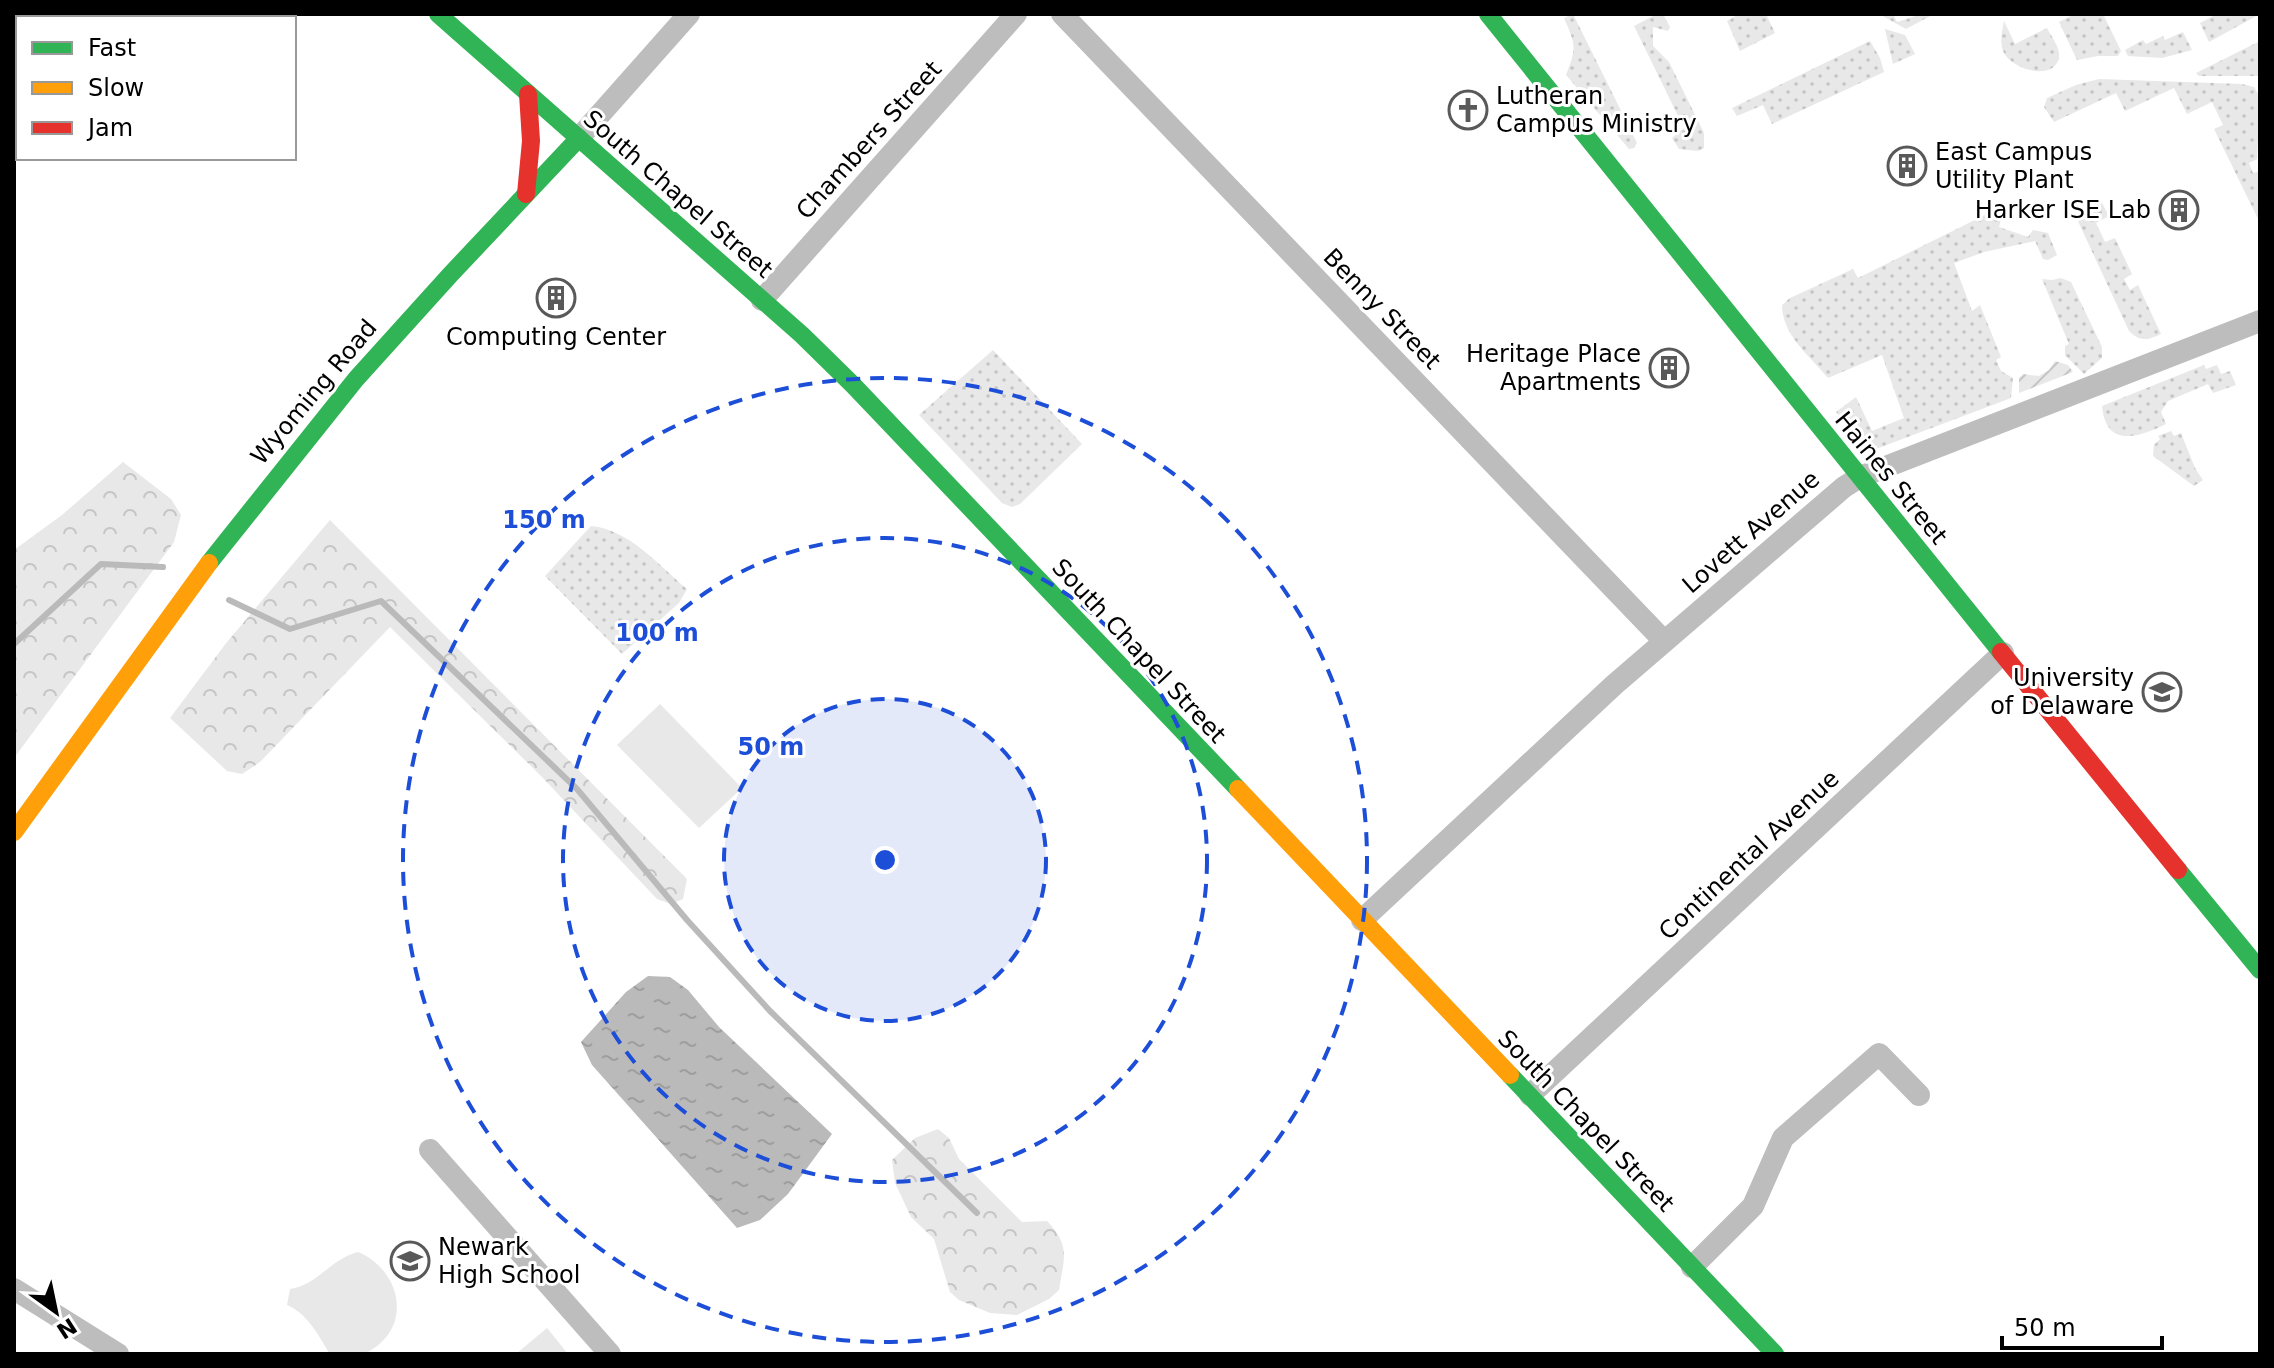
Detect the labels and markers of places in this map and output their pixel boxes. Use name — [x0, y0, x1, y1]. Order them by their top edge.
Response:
place label: Lutheran Campus Ministry — [1496, 82, 1697, 138]
church icon: Lutheran Campus Ministry — [1447, 89, 1489, 131]
place label: East Campus Utility Plant — [1935, 138, 2092, 194]
building icon: East Campus Utility Plant — [1886, 145, 1928, 187]
building icon: Harker ISE Lab — [2158, 189, 2200, 231]
place label: Harker ISE Lab — [1975, 196, 2151, 224]
building icon: Computing Center — [535, 277, 577, 319]
place label: Computing Center — [446, 323, 666, 351]
place label: Heritage Place Apartments — [1466, 340, 1641, 396]
building icon: Heritage Place Apartments — [1648, 347, 1690, 389]
place label: University of Delaware — [1990, 664, 2134, 720]
school or university icon: University of Delaware — [2141, 671, 2183, 713]
centre of rings — [871, 846, 899, 874]
place label: Newark High School — [438, 1233, 580, 1289]
school or university icon: Newark High School — [389, 1240, 431, 1282]

